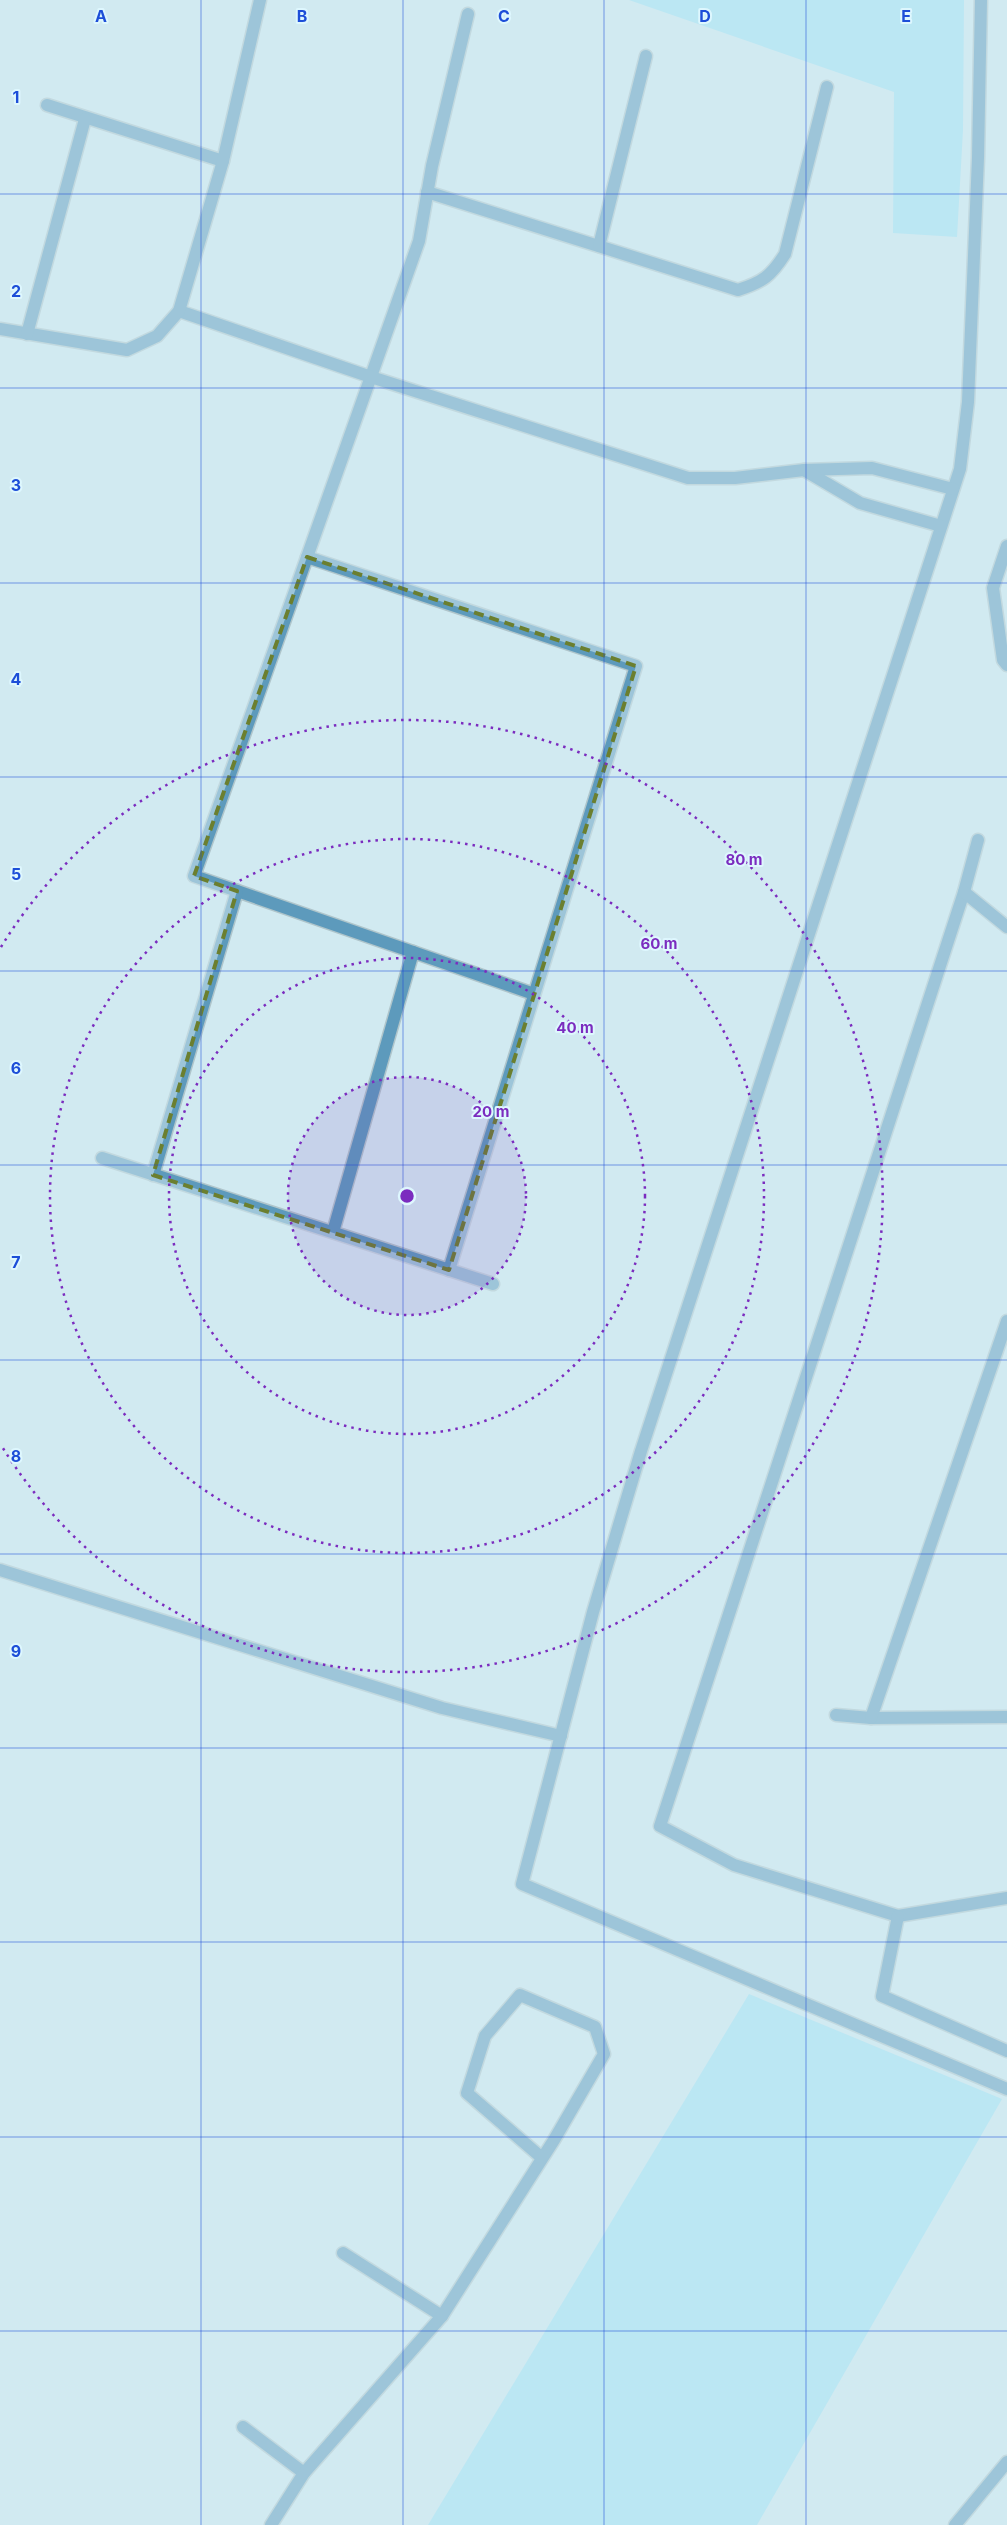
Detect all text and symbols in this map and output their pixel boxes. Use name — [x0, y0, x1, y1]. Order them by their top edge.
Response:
text: A — [95, 6, 107, 26]
text: B — [297, 6, 307, 26]
text: C — [498, 6, 510, 26]
text: D — [699, 6, 711, 26]
text: E — [901, 6, 911, 26]
text: 1 — [13, 87, 19, 107]
text: 2 — [11, 281, 21, 301]
text: 3 — [11, 475, 21, 495]
text: 4 — [11, 669, 22, 689]
text: 80 m — [725, 850, 763, 869]
text: 5 — [11, 864, 21, 884]
text: 60 m — [640, 934, 678, 953]
text: 40 m — [556, 1018, 594, 1037]
text: 6 — [11, 1058, 21, 1078]
text: 20 m — [473, 1102, 509, 1121]
centre of rings — [398, 1187, 416, 1205]
text: 7 — [11, 1252, 21, 1272]
text: 8 — [11, 1446, 21, 1466]
text: 9 — [11, 1641, 21, 1661]

